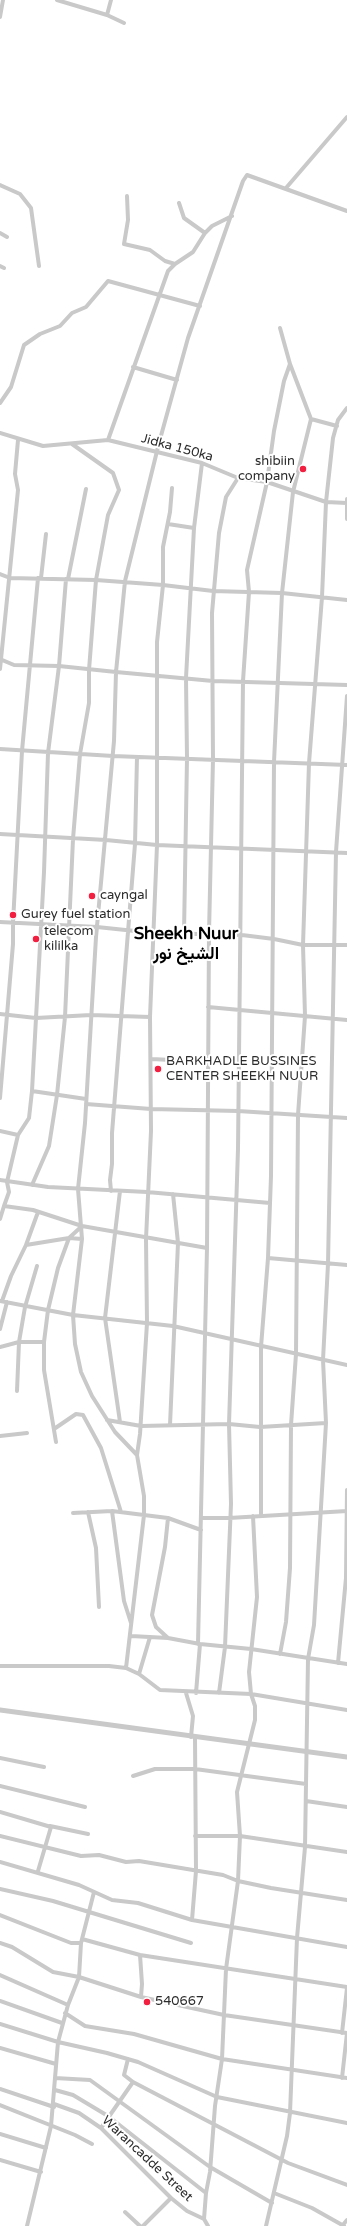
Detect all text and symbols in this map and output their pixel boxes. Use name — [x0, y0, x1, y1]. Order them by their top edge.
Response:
street label: Jidka 150ka — [139, 431, 215, 465]
place label: shibiin company — [238, 454, 295, 485]
marker: shibiin company — [298, 464, 308, 474]
place label: cayngal — [100, 888, 148, 904]
marker: cayngal — [87, 891, 97, 901]
place label: Gurey fuel station — [21, 907, 130, 923]
marker: Gurey fuel station — [8, 910, 18, 920]
place label: telecom kililka — [44, 924, 94, 955]
district label: Sheekh Nuur الشيخ نور — [134, 925, 238, 965]
marker: telecom kililka — [31, 934, 41, 944]
place label: BARKHADLE BUSSINES CENTER SHEEKH NUUR — [166, 1054, 318, 1085]
marker: BARKHADLE BUSSINES CENTER SHEEKH NUUR — [153, 1064, 163, 1074]
place label: 540667 — [155, 1994, 204, 2010]
marker: 540667 — [142, 1997, 152, 2007]
street label: Warancadde Street — [98, 2113, 196, 2205]

